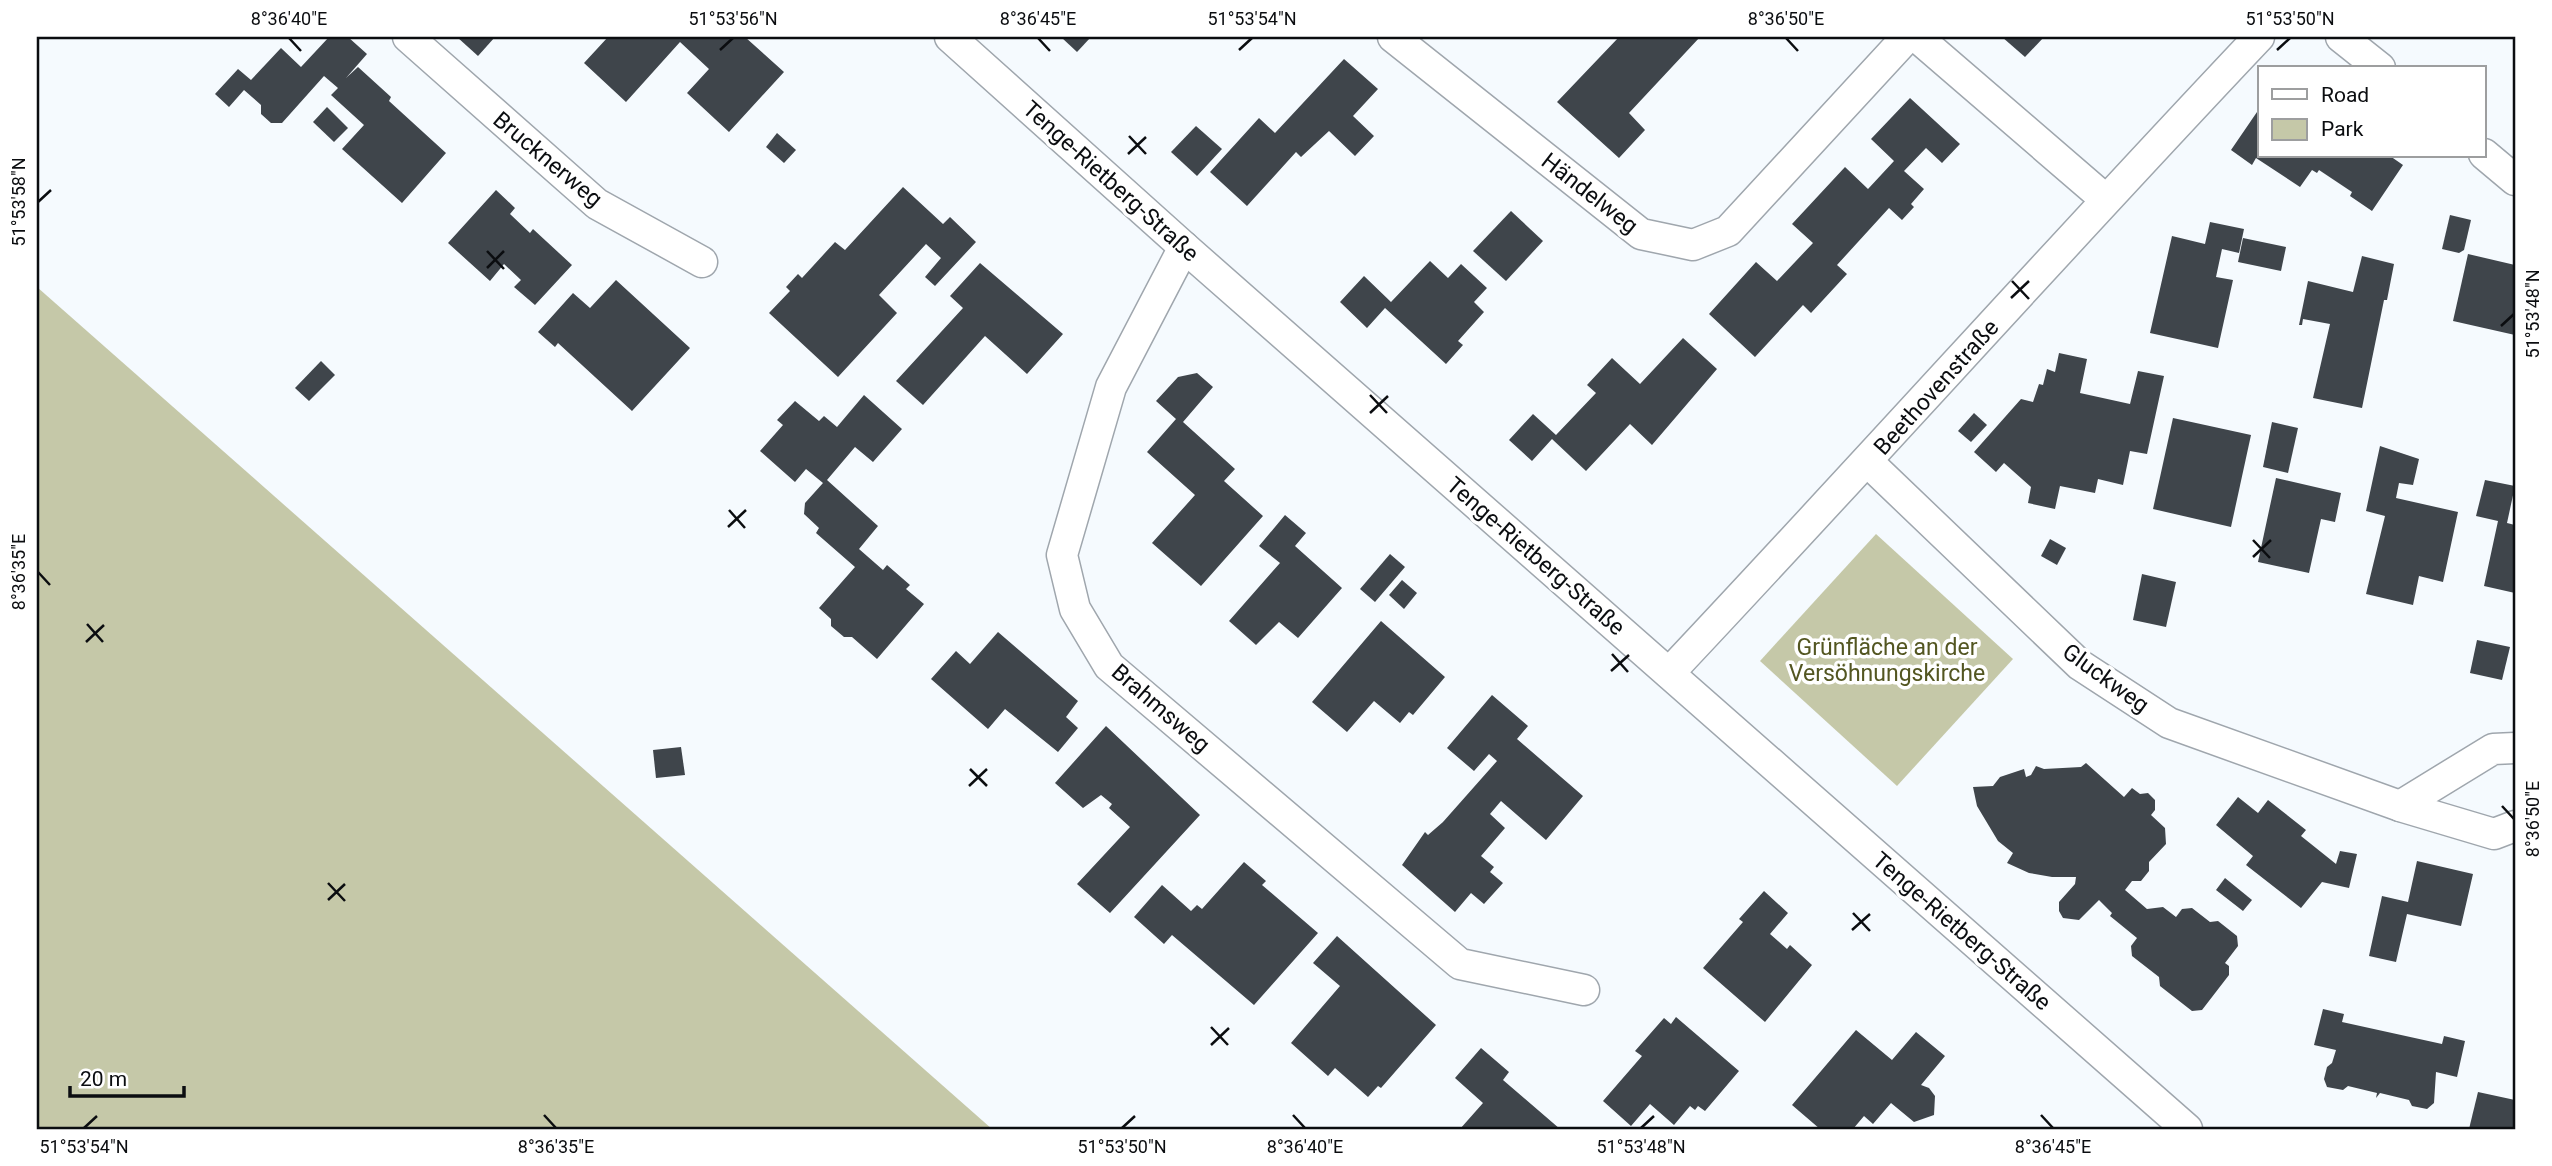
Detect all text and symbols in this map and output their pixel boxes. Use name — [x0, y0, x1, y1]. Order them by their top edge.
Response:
text: 8°36'40"E — [251, 8, 327, 29]
text: 51°53'56"N — [688, 8, 778, 29]
text: 8°36'45"E — [1000, 8, 1076, 29]
text: 51°53'54"N — [1207, 8, 1297, 29]
text: 8°36'50"E — [1748, 8, 1824, 29]
text: 51°53'50"N — [2245, 8, 2335, 29]
legend — [2258, 66, 2486, 158]
text: Road — [2321, 83, 2369, 107]
street label: Tenge-Rietberg-Straße — [1017, 95, 1204, 267]
street label: Brucknerweg — [488, 106, 608, 213]
text: Park — [2321, 117, 2364, 141]
street label: Händelweg — [1536, 147, 1643, 239]
text: 51°53'58"N — [8, 157, 29, 247]
text: 51°53'48"N — [2522, 269, 2543, 359]
street label: Beethovenstraße — [1868, 314, 2004, 461]
street label: Tenge-Rietberg-Straße — [1441, 472, 1630, 641]
text: 8°36'35"E — [8, 534, 29, 610]
park label: Grünfläche an der Versöhnungskirche — [1789, 634, 1985, 687]
street label: Gluckweg — [2057, 638, 2154, 719]
street label: Brahmsweg — [1106, 658, 1215, 758]
text: 8°36'50"E — [2522, 781, 2543, 857]
street label: Tenge-Rietberg-Straße — [1867, 847, 2056, 1016]
scale bar — [70, 1054, 184, 1098]
text: 20 m — [80, 1067, 127, 1091]
text: 51°53'54"N — [39, 1136, 129, 1157]
text: 8°36'35"E — [518, 1136, 594, 1157]
text: 51°53'50"N — [1077, 1136, 1167, 1157]
text: 8°36'40"E — [1267, 1136, 1343, 1157]
text: 51°53'48"N — [1596, 1136, 1686, 1157]
text: 8°36'45"E — [2015, 1136, 2091, 1157]

